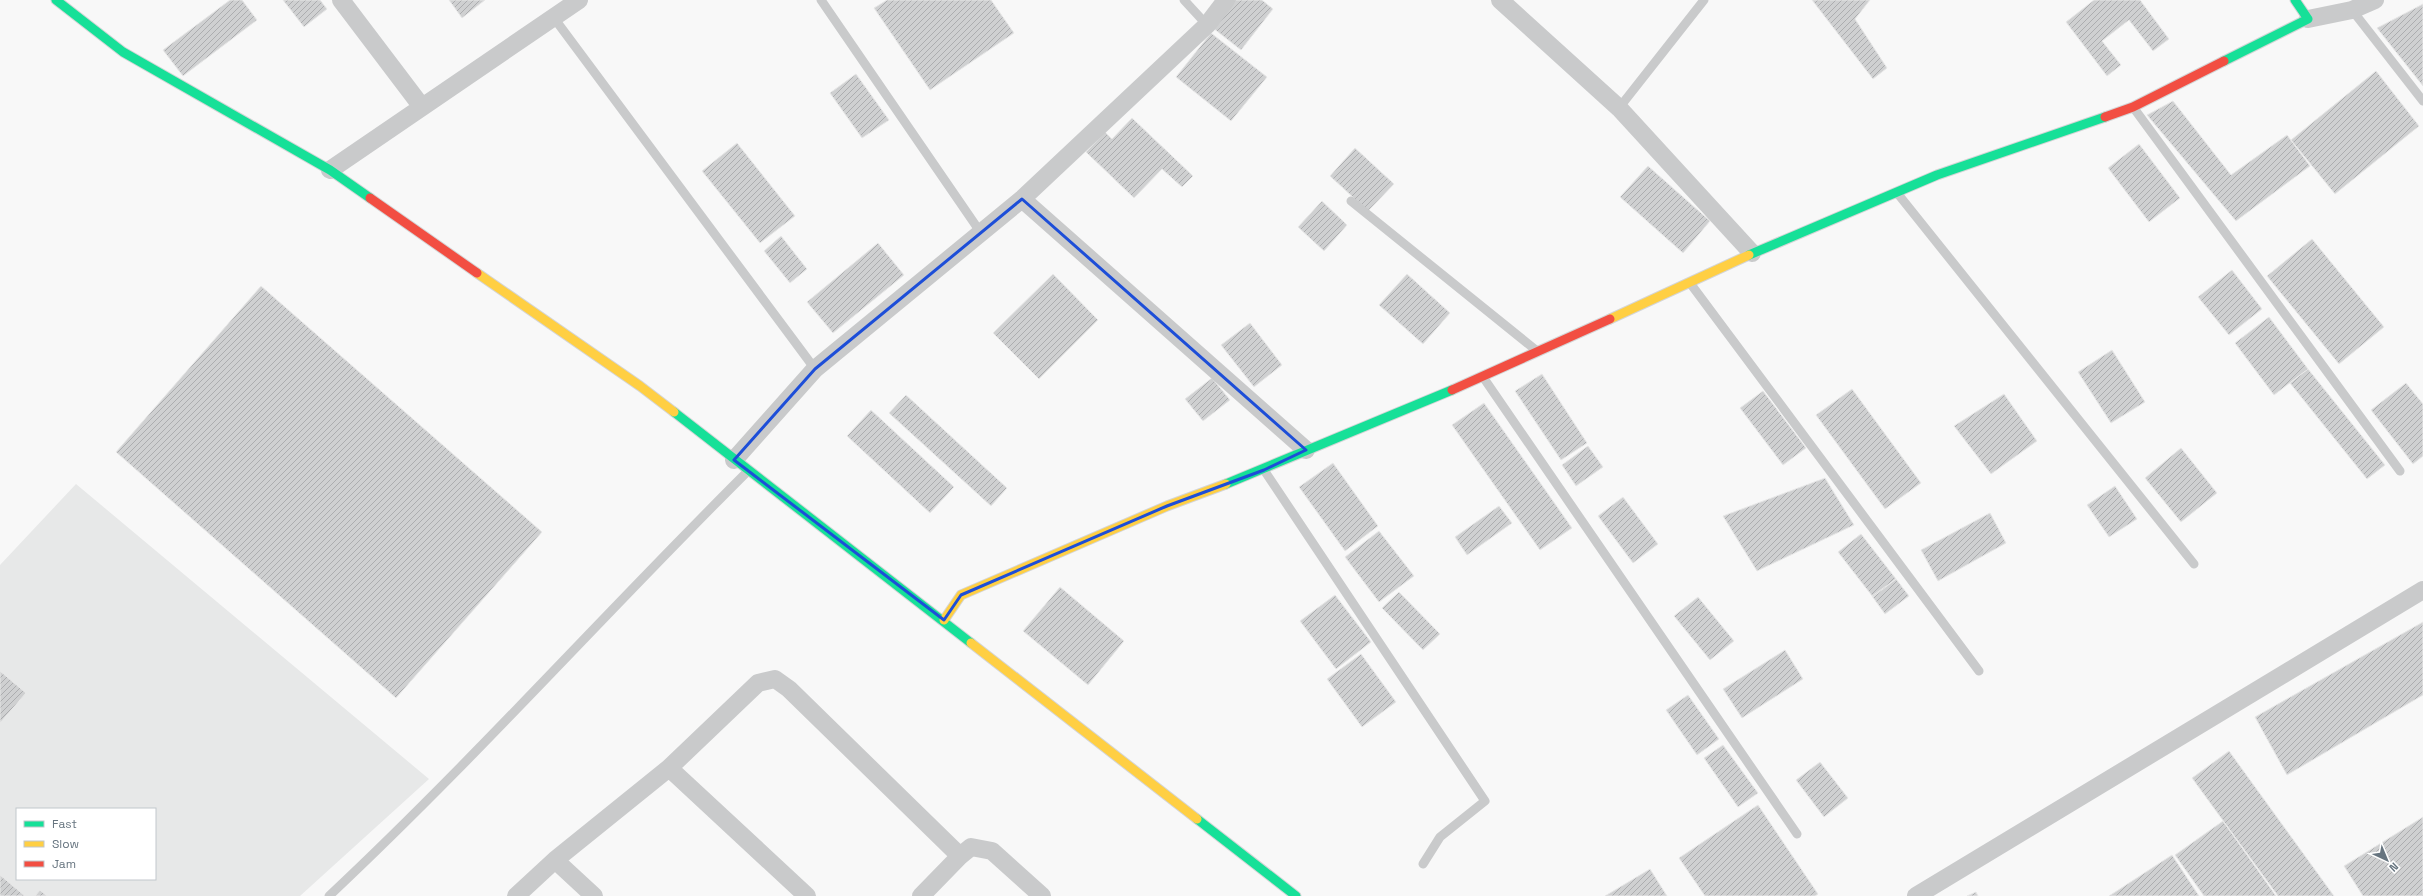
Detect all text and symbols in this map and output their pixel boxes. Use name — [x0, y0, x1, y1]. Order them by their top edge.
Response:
legend — [16, 808, 156, 880]
text: Fast — [52, 816, 77, 832]
text: Slow — [52, 836, 79, 852]
north arrow — [2367, 840, 2407, 880]
text: Jam — [52, 856, 76, 872]
text: N — [2386, 860, 2401, 875]

